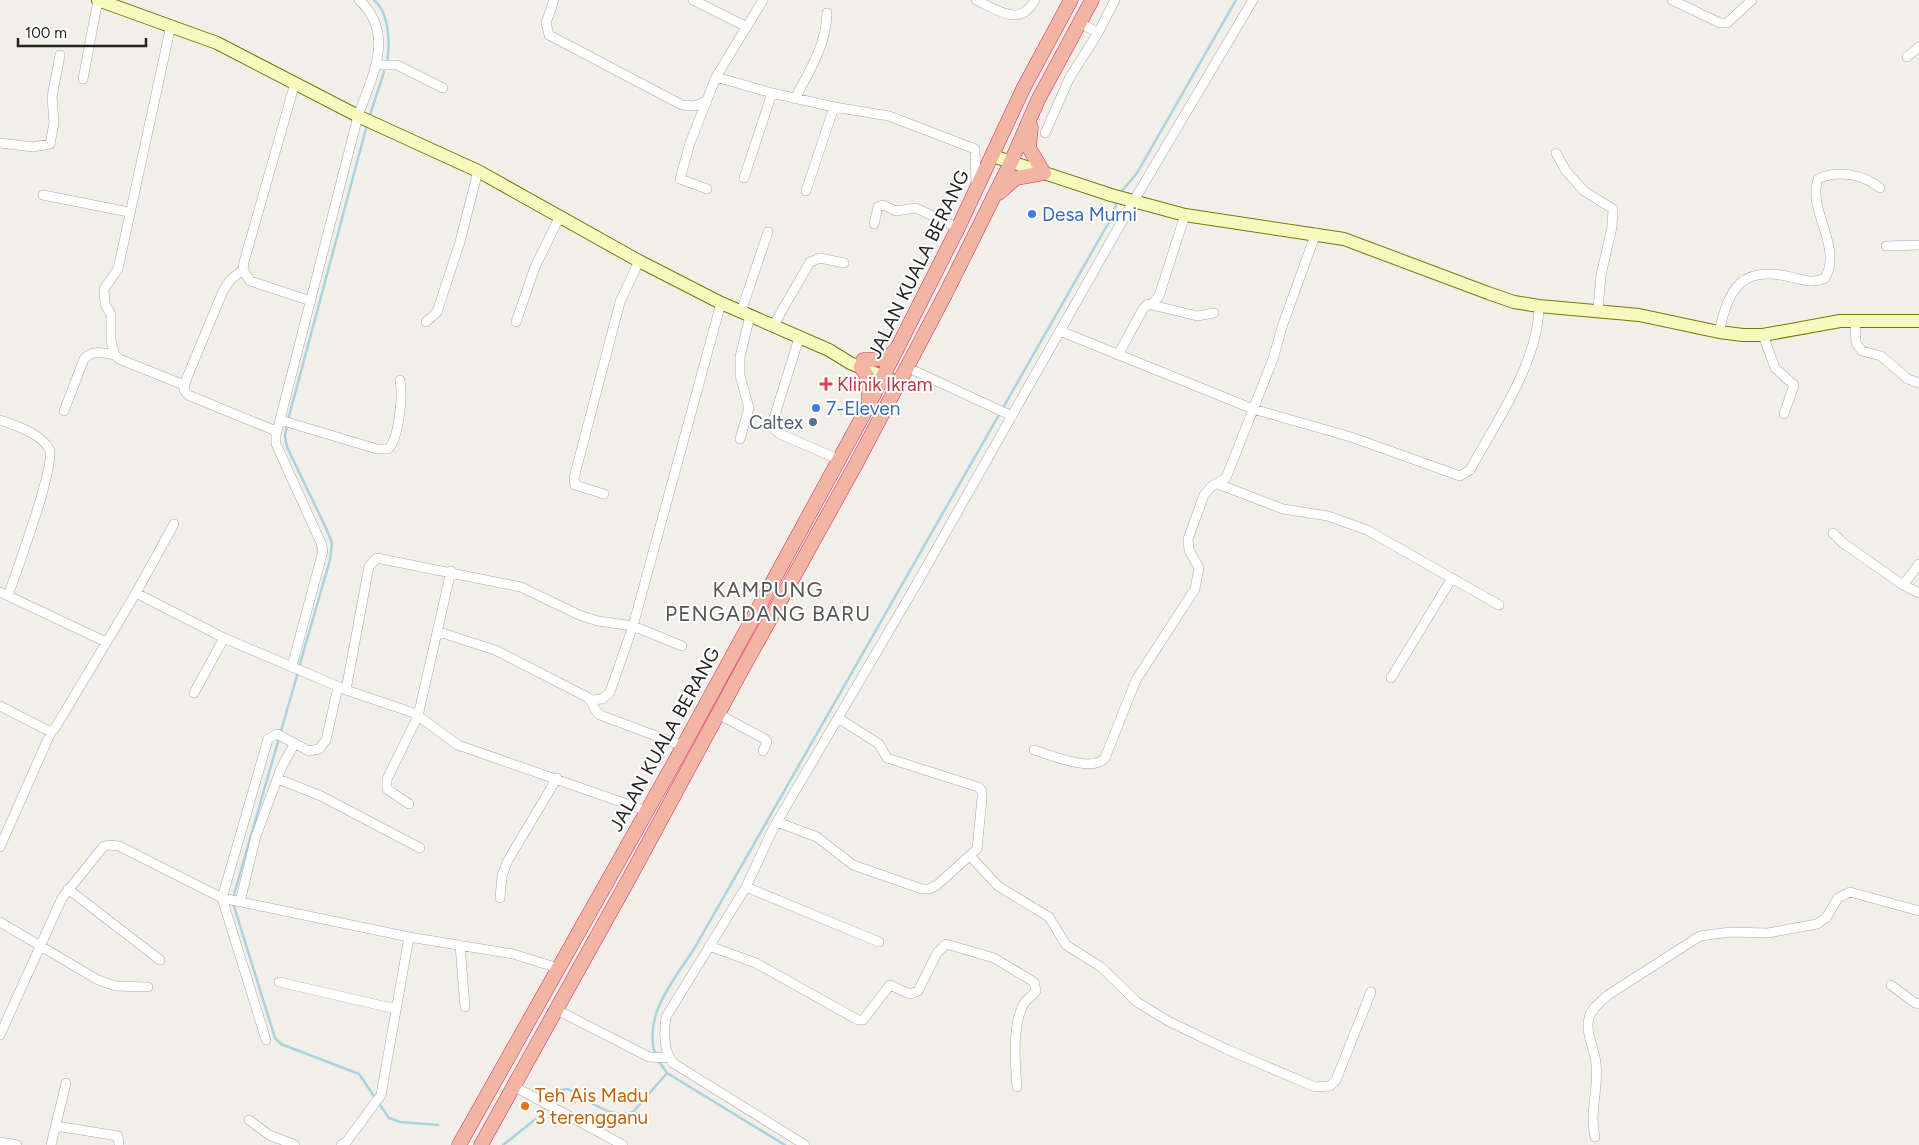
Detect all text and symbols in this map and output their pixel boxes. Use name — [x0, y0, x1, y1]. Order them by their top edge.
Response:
scale bar — [18, 15, 145, 47]
text: 100 m — [25, 24, 67, 42]
street label: JALAN KUALA BERANG — [863, 166, 974, 362]
place label: Desa Murni — [1042, 203, 1137, 226]
marker: Desa Murni — [1026, 208, 1038, 220]
place label: Klinik Ikram — [837, 373, 933, 396]
marker: Klinik Ikram — [819, 377, 833, 391]
place label: 7-Eleven — [826, 397, 900, 420]
marker: 7-Eleven — [810, 402, 822, 414]
place label: Caltex — [749, 411, 803, 434]
marker: Caltex — [807, 416, 819, 428]
district label: KAMPUNG PENGADANG BARU — [665, 577, 871, 626]
street label: JALAN KUALA BERANG — [604, 643, 725, 835]
place label: Teh Ais Madu 3 terengganu — [535, 1084, 648, 1129]
marker: Teh Ais Madu 3 terengganu — [519, 1100, 531, 1112]

